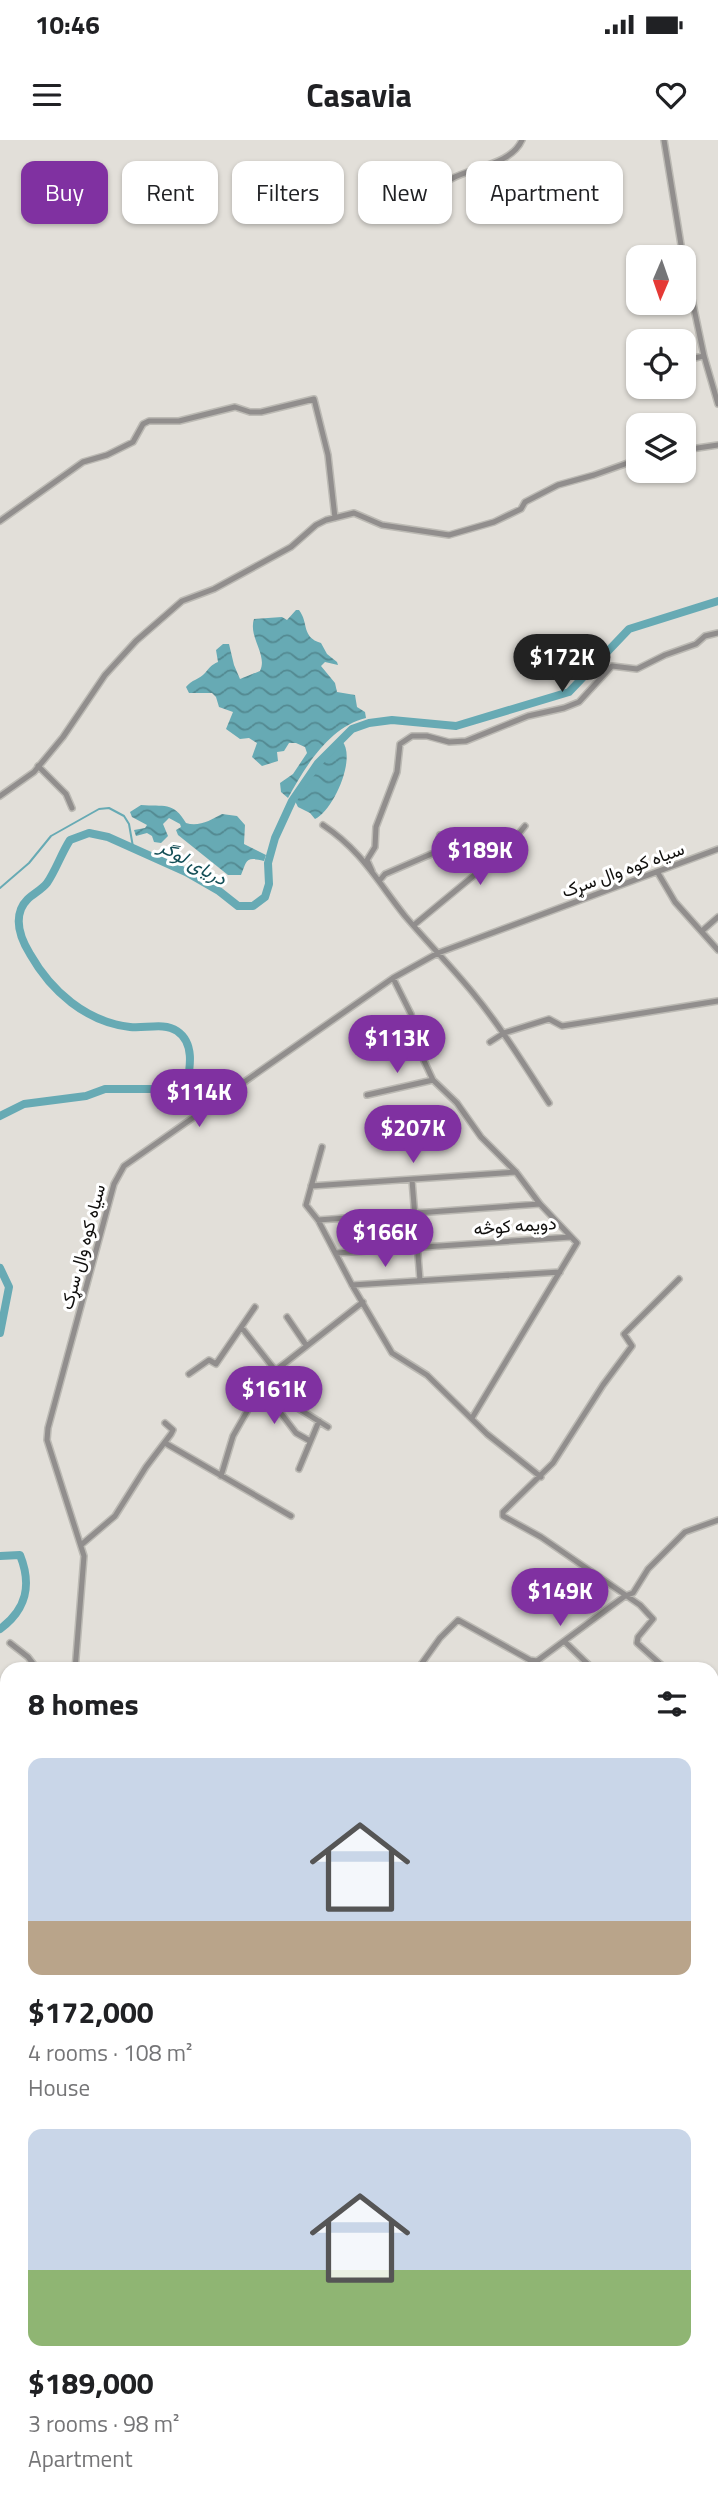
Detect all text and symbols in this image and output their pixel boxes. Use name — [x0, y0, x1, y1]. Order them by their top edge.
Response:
text: 10:46 — [35, 5, 100, 44]
text: Casavia — [306, 71, 412, 119]
icon: menu — [28, 76, 66, 114]
icon: heart — [652, 76, 690, 114]
chip: Buy — [21, 161, 108, 224]
chip: Rent — [122, 161, 218, 224]
chip: Filters — [232, 161, 344, 224]
chip: New — [358, 161, 452, 224]
chip: Apartment — [466, 161, 623, 224]
north arrow — [626, 245, 696, 315]
map controls — [626, 245, 696, 483]
button: locate — [626, 329, 696, 399]
button: layers — [626, 413, 696, 483]
pin: $172K — [513, 634, 611, 694]
text: $172K — [529, 639, 595, 674]
pin: $189K — [431, 828, 529, 887]
water label: دریای لوگر — [153, 831, 233, 893]
text: $189K — [447, 832, 513, 867]
street label: سیاه کوه وال سړک — [558, 835, 688, 904]
pin: $113K — [348, 1016, 446, 1075]
text: $113K — [364, 1020, 430, 1055]
pin: $114K — [150, 1070, 248, 1129]
text: $114K — [166, 1074, 232, 1109]
pin: $207K — [364, 1105, 462, 1165]
text: $207K — [380, 1110, 446, 1145]
street label: سیاه کوه وال سړک — [53, 1181, 112, 1313]
street label: دویمه کوڅه — [473, 1209, 557, 1242]
pin: $166K — [336, 1210, 434, 1269]
text: $166K — [352, 1214, 418, 1249]
pin: $161K — [225, 1366, 323, 1426]
text: $161K — [241, 1371, 307, 1406]
pin: $149K — [511, 1568, 609, 1628]
text: $149K — [527, 1573, 593, 1608]
text: 8 homes — [28, 1681, 139, 1727]
icon: filters — [653, 1685, 691, 1723]
icon: home — [297, 1804, 423, 1930]
text: $172,000 — [28, 1989, 154, 2035]
text: 4 rooms · 108 m² — [28, 2035, 192, 2070]
text: House — [28, 2070, 90, 2105]
icon: home — [297, 2175, 423, 2301]
text: $189,000 — [28, 2360, 154, 2406]
text: 3 rooms · 98 m² — [28, 2406, 179, 2441]
text: Apartment — [28, 2441, 133, 2476]

